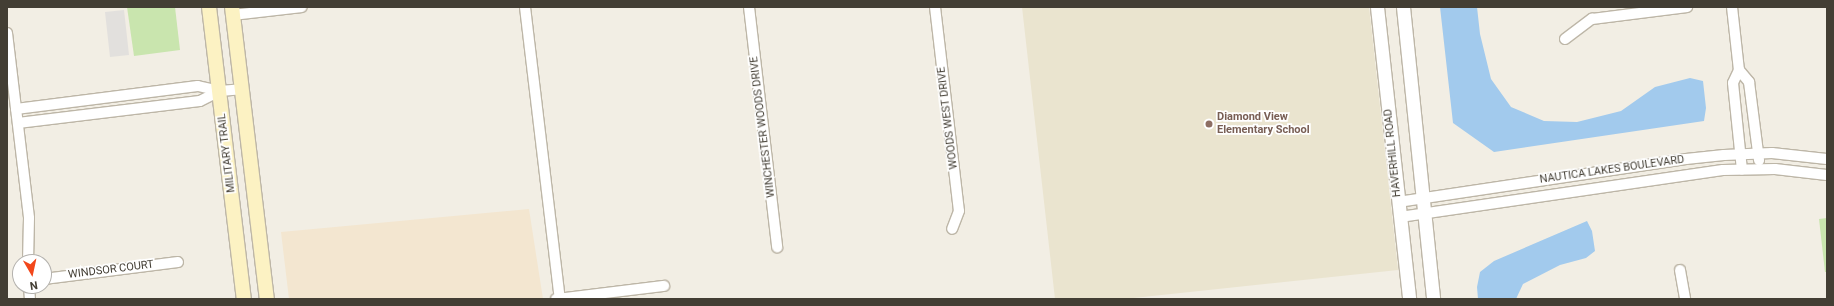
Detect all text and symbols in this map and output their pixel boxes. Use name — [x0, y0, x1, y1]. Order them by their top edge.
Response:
street label: WINCHESTER WOODS DRIVE — [748, 56, 778, 198]
street label: WOODS WEST DRIVE — [935, 66, 961, 170]
street label: HAVERHILL ROAD — [1382, 108, 1404, 198]
place label: Diamond View Elementary School — [1217, 111, 1310, 137]
street label: MILITARY TRAIL — [216, 113, 238, 193]
marker: Diamond View Elementary School — [1204, 119, 1214, 129]
street label: NAUTICA LAKES BOULEVARD — [1539, 153, 1685, 187]
north arrow — [12, 254, 52, 294]
street label: WINDSOR COURT — [67, 258, 155, 282]
text: N — [29, 278, 39, 292]

